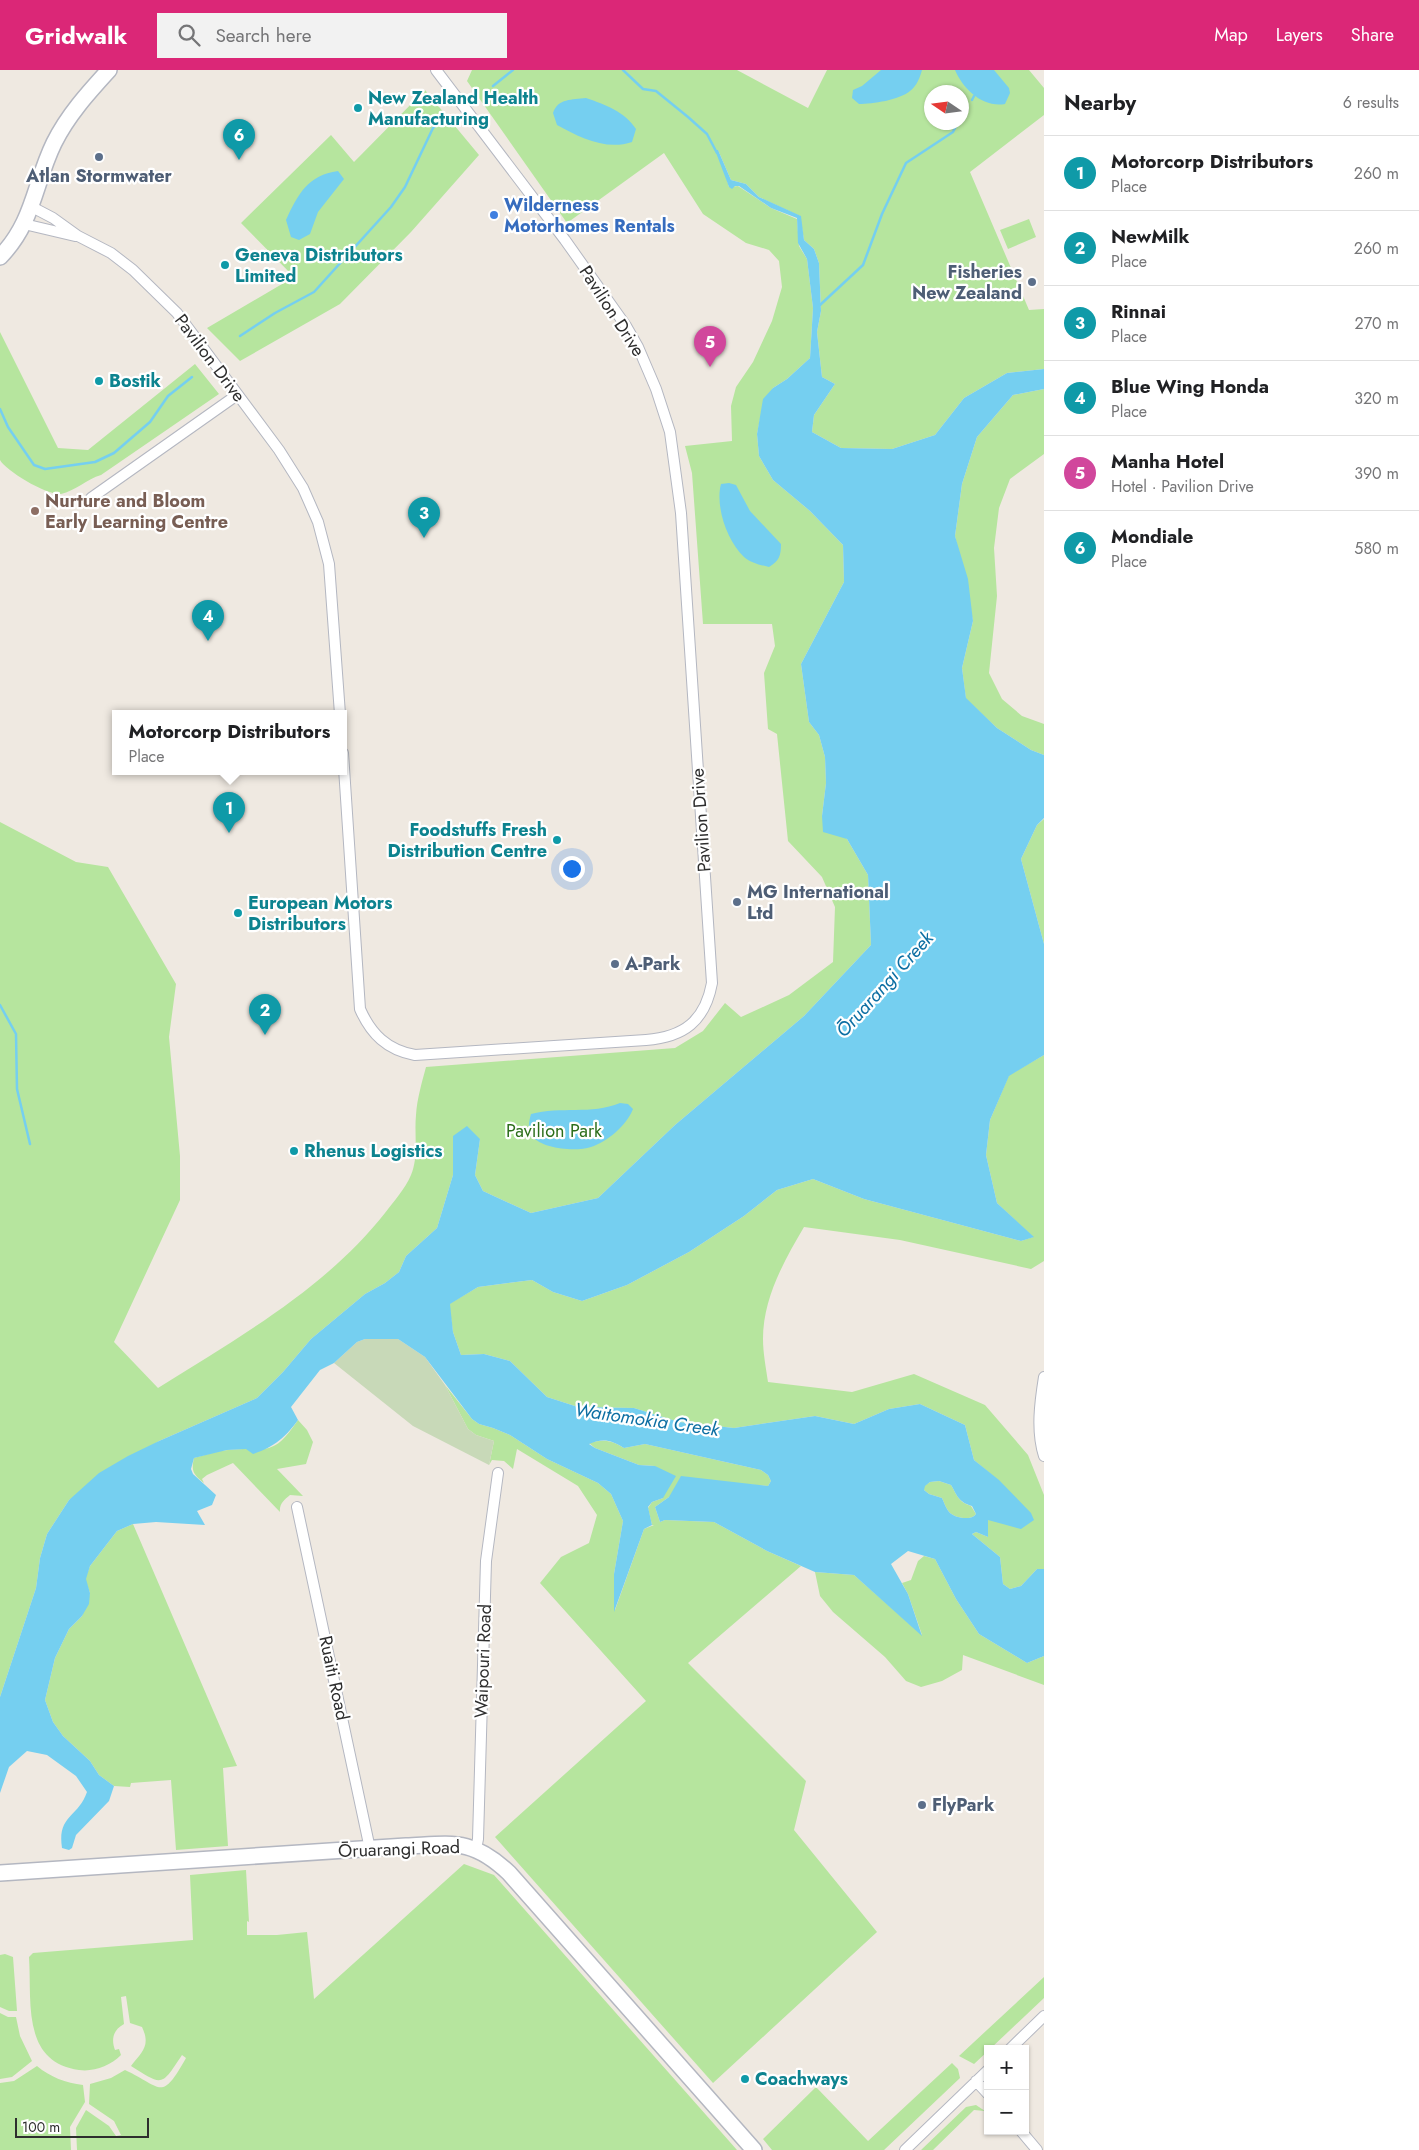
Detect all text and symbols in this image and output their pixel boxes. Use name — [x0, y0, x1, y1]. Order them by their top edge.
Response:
search box — [157, 13, 507, 58]
text: Gridwalk — [25, 18, 127, 53]
icon: search — [175, 21, 203, 49]
text: Search here — [215, 22, 311, 49]
text: Map — [1214, 22, 1248, 48]
text: Layers — [1276, 22, 1323, 48]
text: Share — [1351, 22, 1394, 48]
place label: New Zealand Health Manufacturing — [368, 85, 538, 132]
north arrow — [924, 85, 969, 130]
text: Nearby — [1064, 88, 1136, 118]
text: 6 results — [1343, 91, 1399, 114]
marker: New Zealand Health Manufacturing — [352, 102, 364, 114]
pin: 6 — [223, 119, 255, 160]
text: Motorcorp Distributors — [1111, 148, 1313, 175]
marker: Atlan Stormwater — [93, 151, 105, 163]
text: 1 — [1076, 162, 1084, 185]
text: 260 m — [1354, 162, 1399, 185]
place label: Atlan Stormwater — [25, 163, 172, 189]
text: Place — [1111, 175, 1147, 198]
place label: Wilderness Motorhomes Rentals — [504, 192, 675, 239]
marker: Wilderness Motorhomes Rentals — [488, 209, 500, 221]
text: NewMilk — [1111, 223, 1189, 250]
text: 2 — [1075, 237, 1085, 260]
text: 260 m — [1354, 237, 1399, 260]
place label: Geneva Distributors Limited — [235, 242, 403, 289]
text: Place — [1111, 250, 1147, 273]
marker: Geneva Distributors Limited — [219, 259, 231, 271]
place label: Fisheries New Zealand — [912, 259, 1022, 306]
street label: Pavilion Drive — [573, 260, 651, 362]
marker: Fisheries New Zealand — [1026, 276, 1038, 288]
text: Rinnai — [1111, 298, 1166, 325]
street label: Pavilion Drive — [168, 309, 252, 407]
text: 3 — [1075, 312, 1085, 335]
text: 270 m — [1355, 312, 1399, 335]
text: Place — [1111, 325, 1147, 348]
pin: 5 — [694, 326, 726, 367]
place label: Bostik — [109, 368, 161, 394]
text: Blue Wing Honda — [1111, 373, 1269, 400]
marker: Bostik — [93, 375, 105, 387]
text: 4 — [1074, 387, 1086, 410]
text: 320 m — [1354, 387, 1399, 410]
text: Place — [1111, 400, 1147, 423]
text: Manha Hotel — [1111, 448, 1224, 475]
text: 5 — [1075, 462, 1085, 485]
text: 390 m — [1354, 462, 1399, 485]
text: Hotel · Pavilion Drive — [1111, 475, 1254, 498]
place label: Nurture and Bloom Early Learning Centre — [45, 488, 228, 535]
pin: 3 — [408, 497, 440, 538]
marker: Nurture and Bloom Early Learning Centre — [29, 505, 41, 517]
text: Mondiale — [1111, 523, 1193, 550]
text: 6 — [1075, 537, 1085, 560]
text: 580 m — [1354, 537, 1399, 560]
text: Place — [1111, 550, 1147, 573]
pin: 4 — [192, 600, 224, 641]
popup — [112, 710, 347, 775]
text: Motorcorp Distributors — [128, 718, 331, 745]
text: Place — [128, 745, 165, 768]
street label: Pavilion Drive — [684, 767, 718, 873]
pin: 1 — [213, 792, 245, 833]
place label: Foodstuffs Fresh Distribution Centre — [388, 817, 547, 864]
marker: Foodstuffs Fresh Distribution Centre — [551, 834, 563, 846]
your location — [559, 856, 585, 882]
place label: MG International Ltd — [747, 879, 889, 926]
place label: European Motors Distributors — [248, 890, 392, 937]
marker: MG International Ltd — [731, 896, 743, 908]
marker: European Motors Distributors — [232, 907, 244, 919]
water label: Ōruarangi Creek — [829, 925, 940, 1043]
place label: A-Park — [624, 951, 681, 977]
marker: A-Park — [609, 958, 621, 970]
pin: 2 — [249, 994, 281, 1035]
park label: Pavilion Park — [506, 1118, 602, 1144]
place label: Rhenus Logistics — [304, 1138, 443, 1164]
marker: Rhenus Logistics — [288, 1145, 300, 1157]
water label: Waitomokia Creek — [573, 1396, 722, 1443]
street label: Waipouri Road — [468, 1604, 498, 1718]
street label: Ruaiti Road — [312, 1633, 356, 1723]
place label: FlyPark — [932, 1792, 995, 1818]
marker: FlyPark — [916, 1799, 928, 1811]
street label: Ōruarangi Road — [338, 1834, 460, 1864]
map controls — [984, 2045, 1029, 2135]
button: + — [984, 2045, 1029, 2090]
place label: Coachways — [755, 2066, 848, 2092]
marker: Coachways — [739, 2073, 751, 2085]
button: − — [984, 2090, 1029, 2135]
scale bar — [15, 2115, 149, 2138]
text: 100 m — [22, 2117, 60, 2137]

